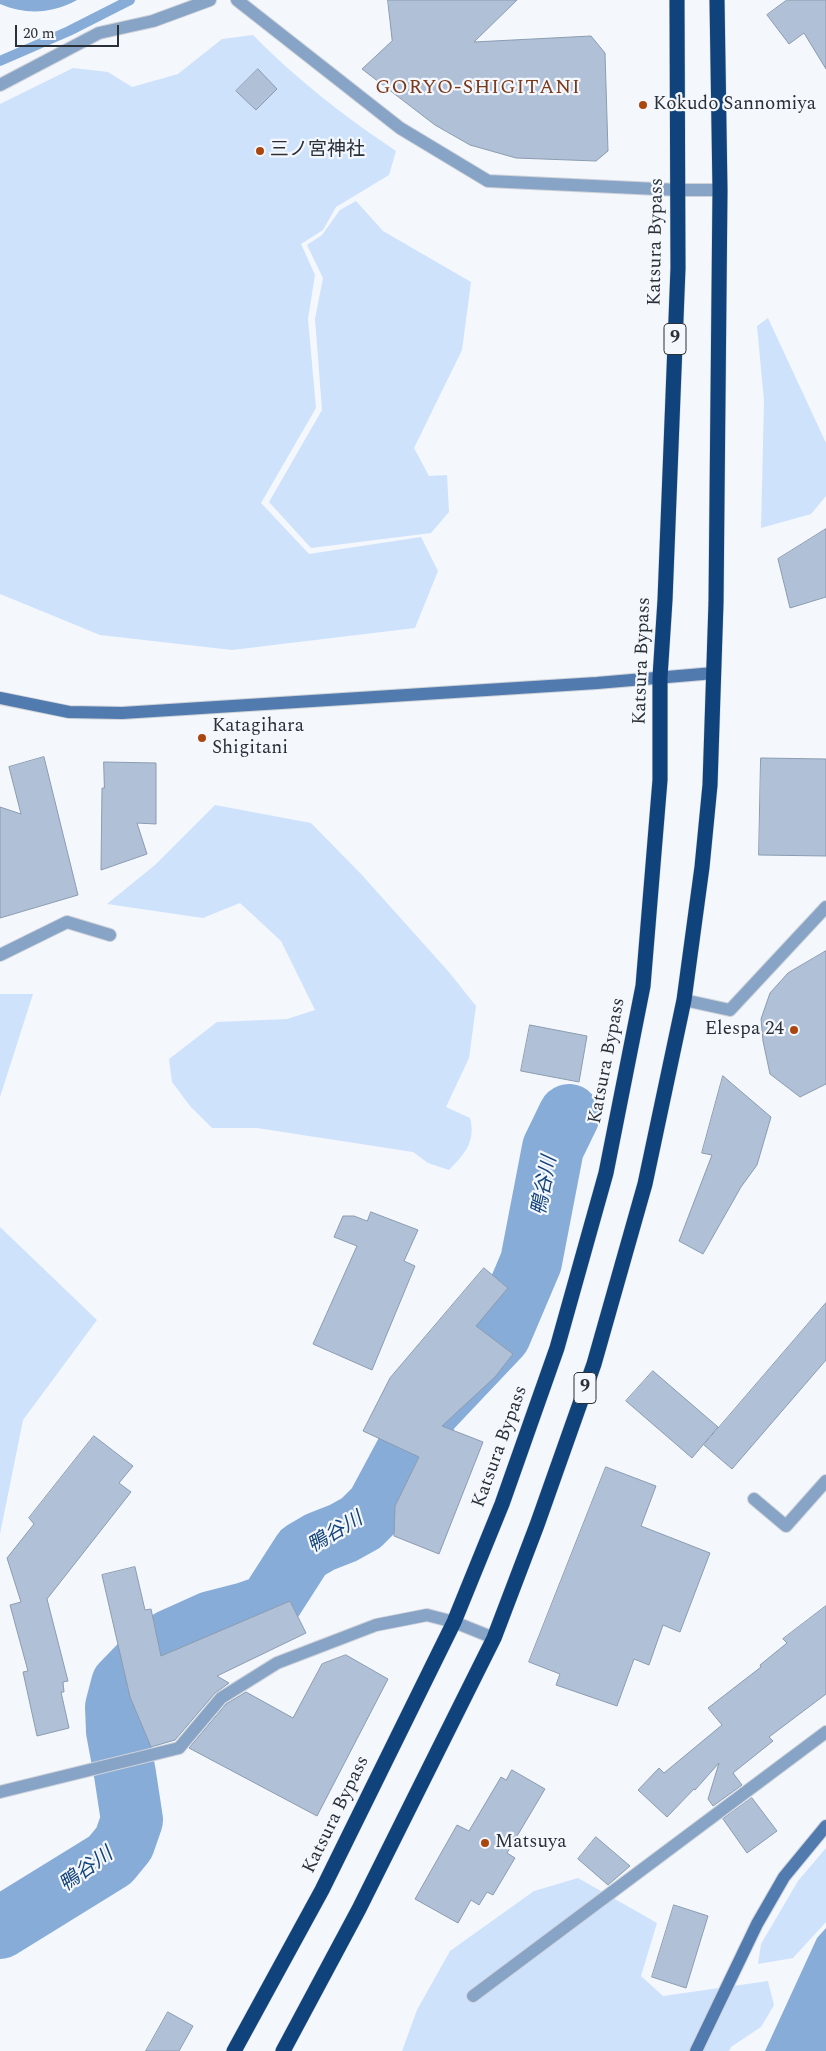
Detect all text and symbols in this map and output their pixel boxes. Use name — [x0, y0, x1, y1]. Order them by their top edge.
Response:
scale bar — [18, 15, 121, 47]
text: 20 m — [23, 22, 55, 45]
district label: GORYO-SHIGITANI — [373, 77, 583, 101]
place label: Kokudo Sannomiya — [653, 94, 816, 116]
marker: Kokudo Sannomiya — [637, 99, 649, 111]
place label: 三ノ宮神社 — [270, 140, 365, 162]
marker: 三ノ宮神社 — [254, 145, 266, 157]
street label: Katsura Bypass — [644, 178, 670, 306]
road number: 9 — [664, 324, 686, 354]
street label: Katsura Bypass — [629, 597, 657, 725]
place label: Katagihara Shigitani — [212, 716, 304, 760]
marker: Katagihara Shigitani — [196, 732, 208, 744]
street label: Katsura Bypass — [585, 996, 631, 1126]
place label: Elespa 24 — [705, 1019, 784, 1041]
marker: Elespa 24 — [788, 1024, 800, 1036]
water label: 鴨谷川 — [528, 1154, 564, 1218]
road number: 9 — [574, 1372, 596, 1404]
street label: Katsura Bypass — [468, 1383, 534, 1511]
water label: 鴨谷川 — [304, 1508, 368, 1560]
street label: Katsura Bypass — [299, 1753, 375, 1877]
place label: Matsuya — [495, 1832, 567, 1854]
marker: Matsuya — [479, 1837, 491, 1849]
water label: 鴨谷川 — [56, 1844, 118, 1898]

